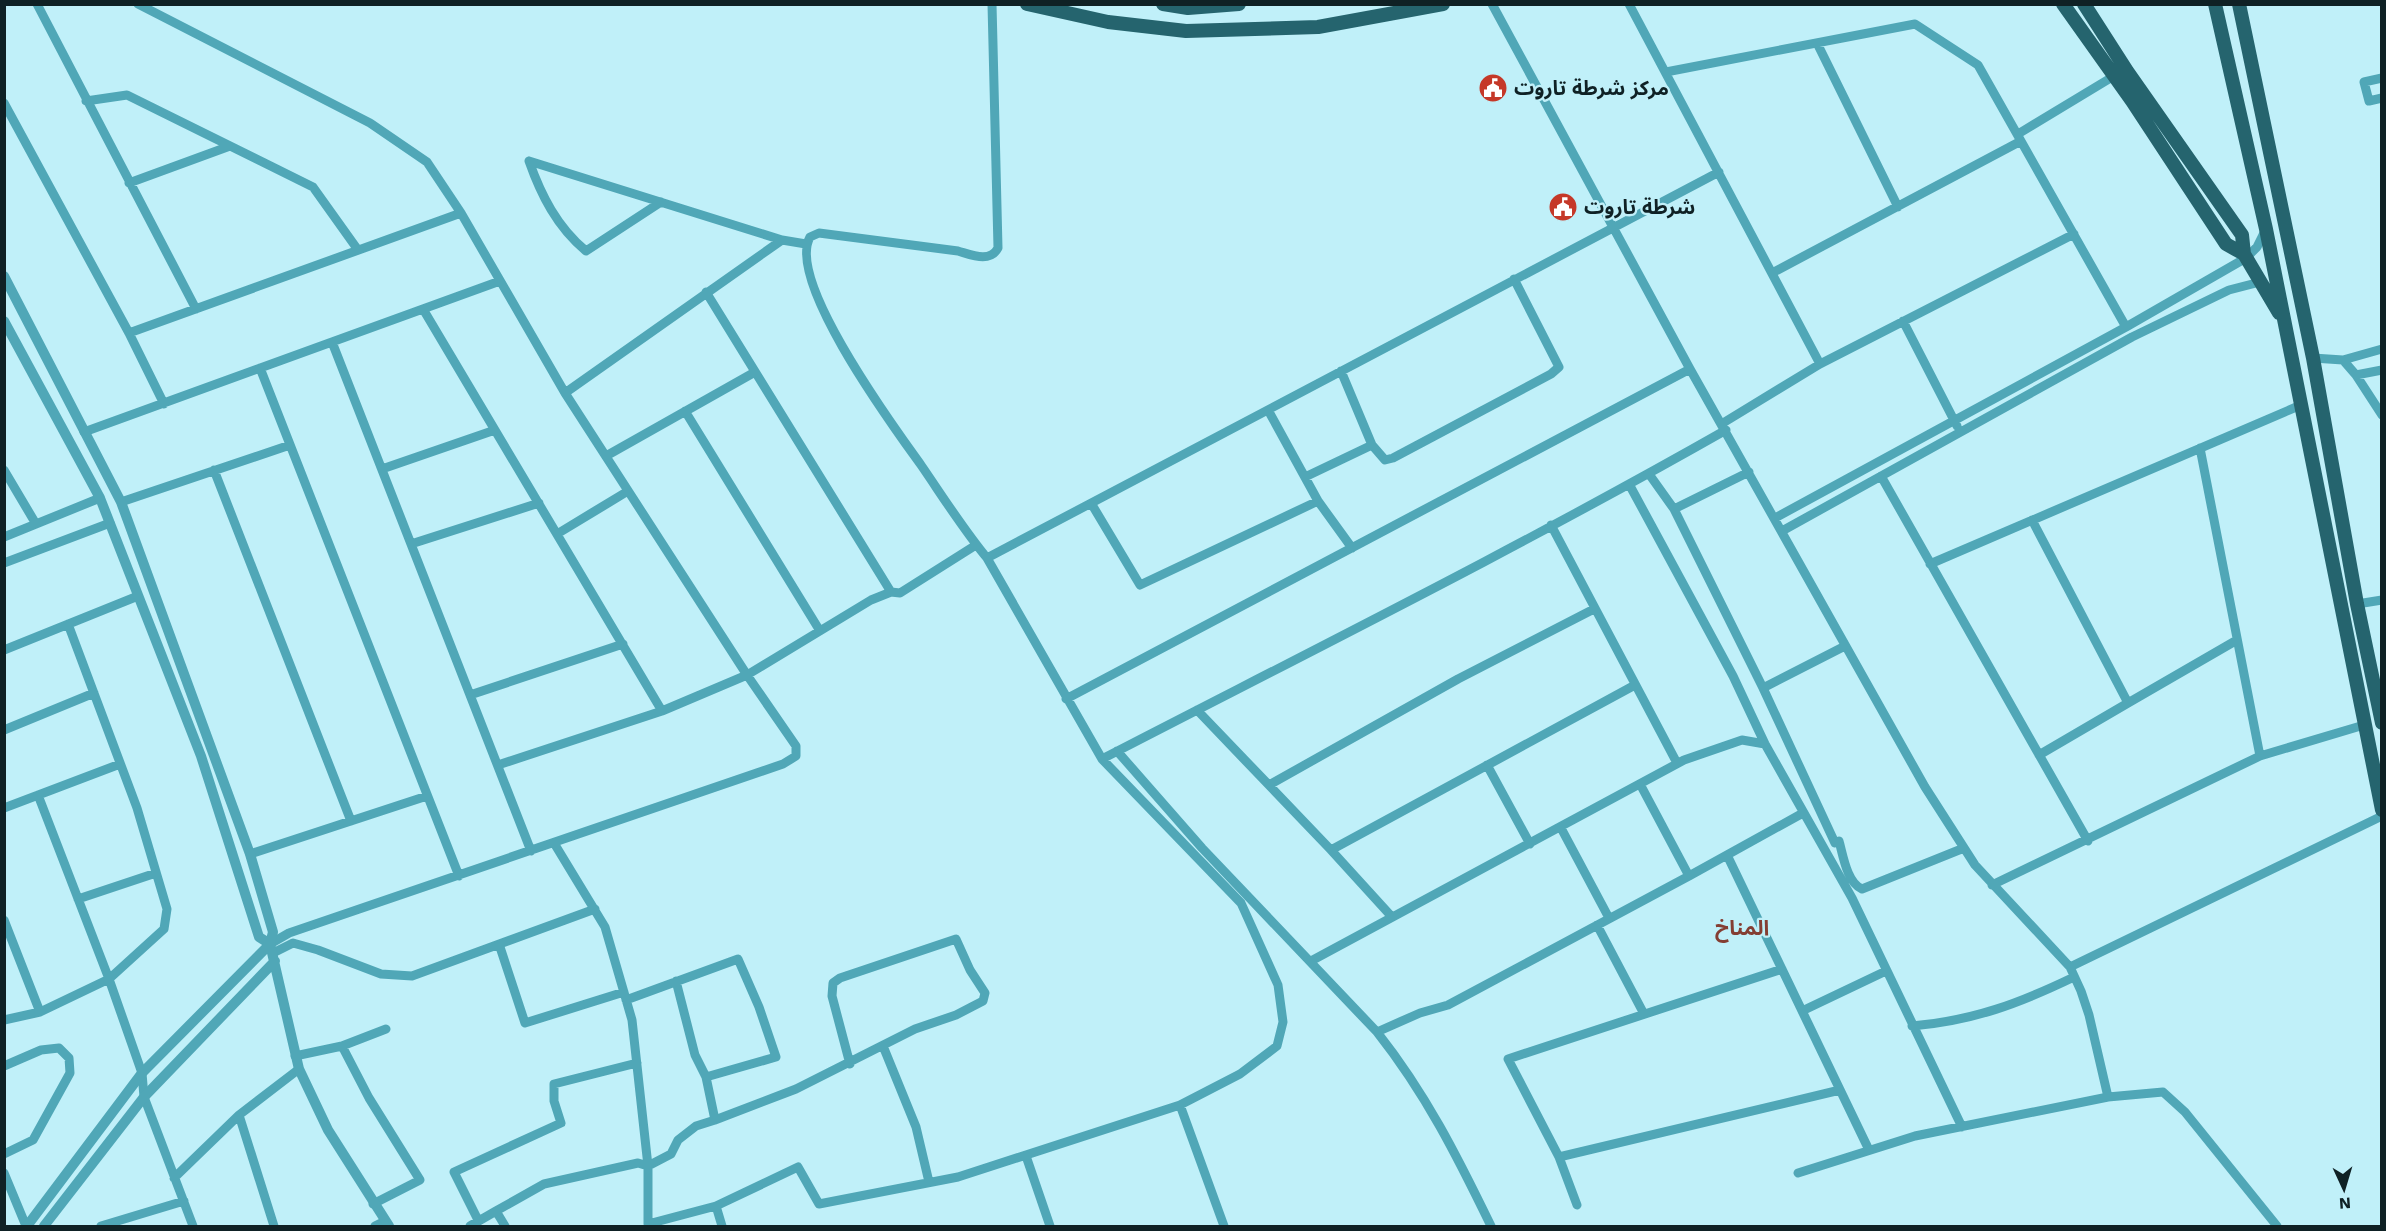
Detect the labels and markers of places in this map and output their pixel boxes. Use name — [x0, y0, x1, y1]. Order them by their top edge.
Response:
public building icon: مركز شرطة تاروت — [1477, 72, 1509, 104]
place label: مركز شرطة تاروت — [1514, 76, 1669, 100]
public building icon: شرطة تاروت — [1547, 191, 1579, 223]
place label: شرطة تاروت — [1584, 195, 1695, 219]

